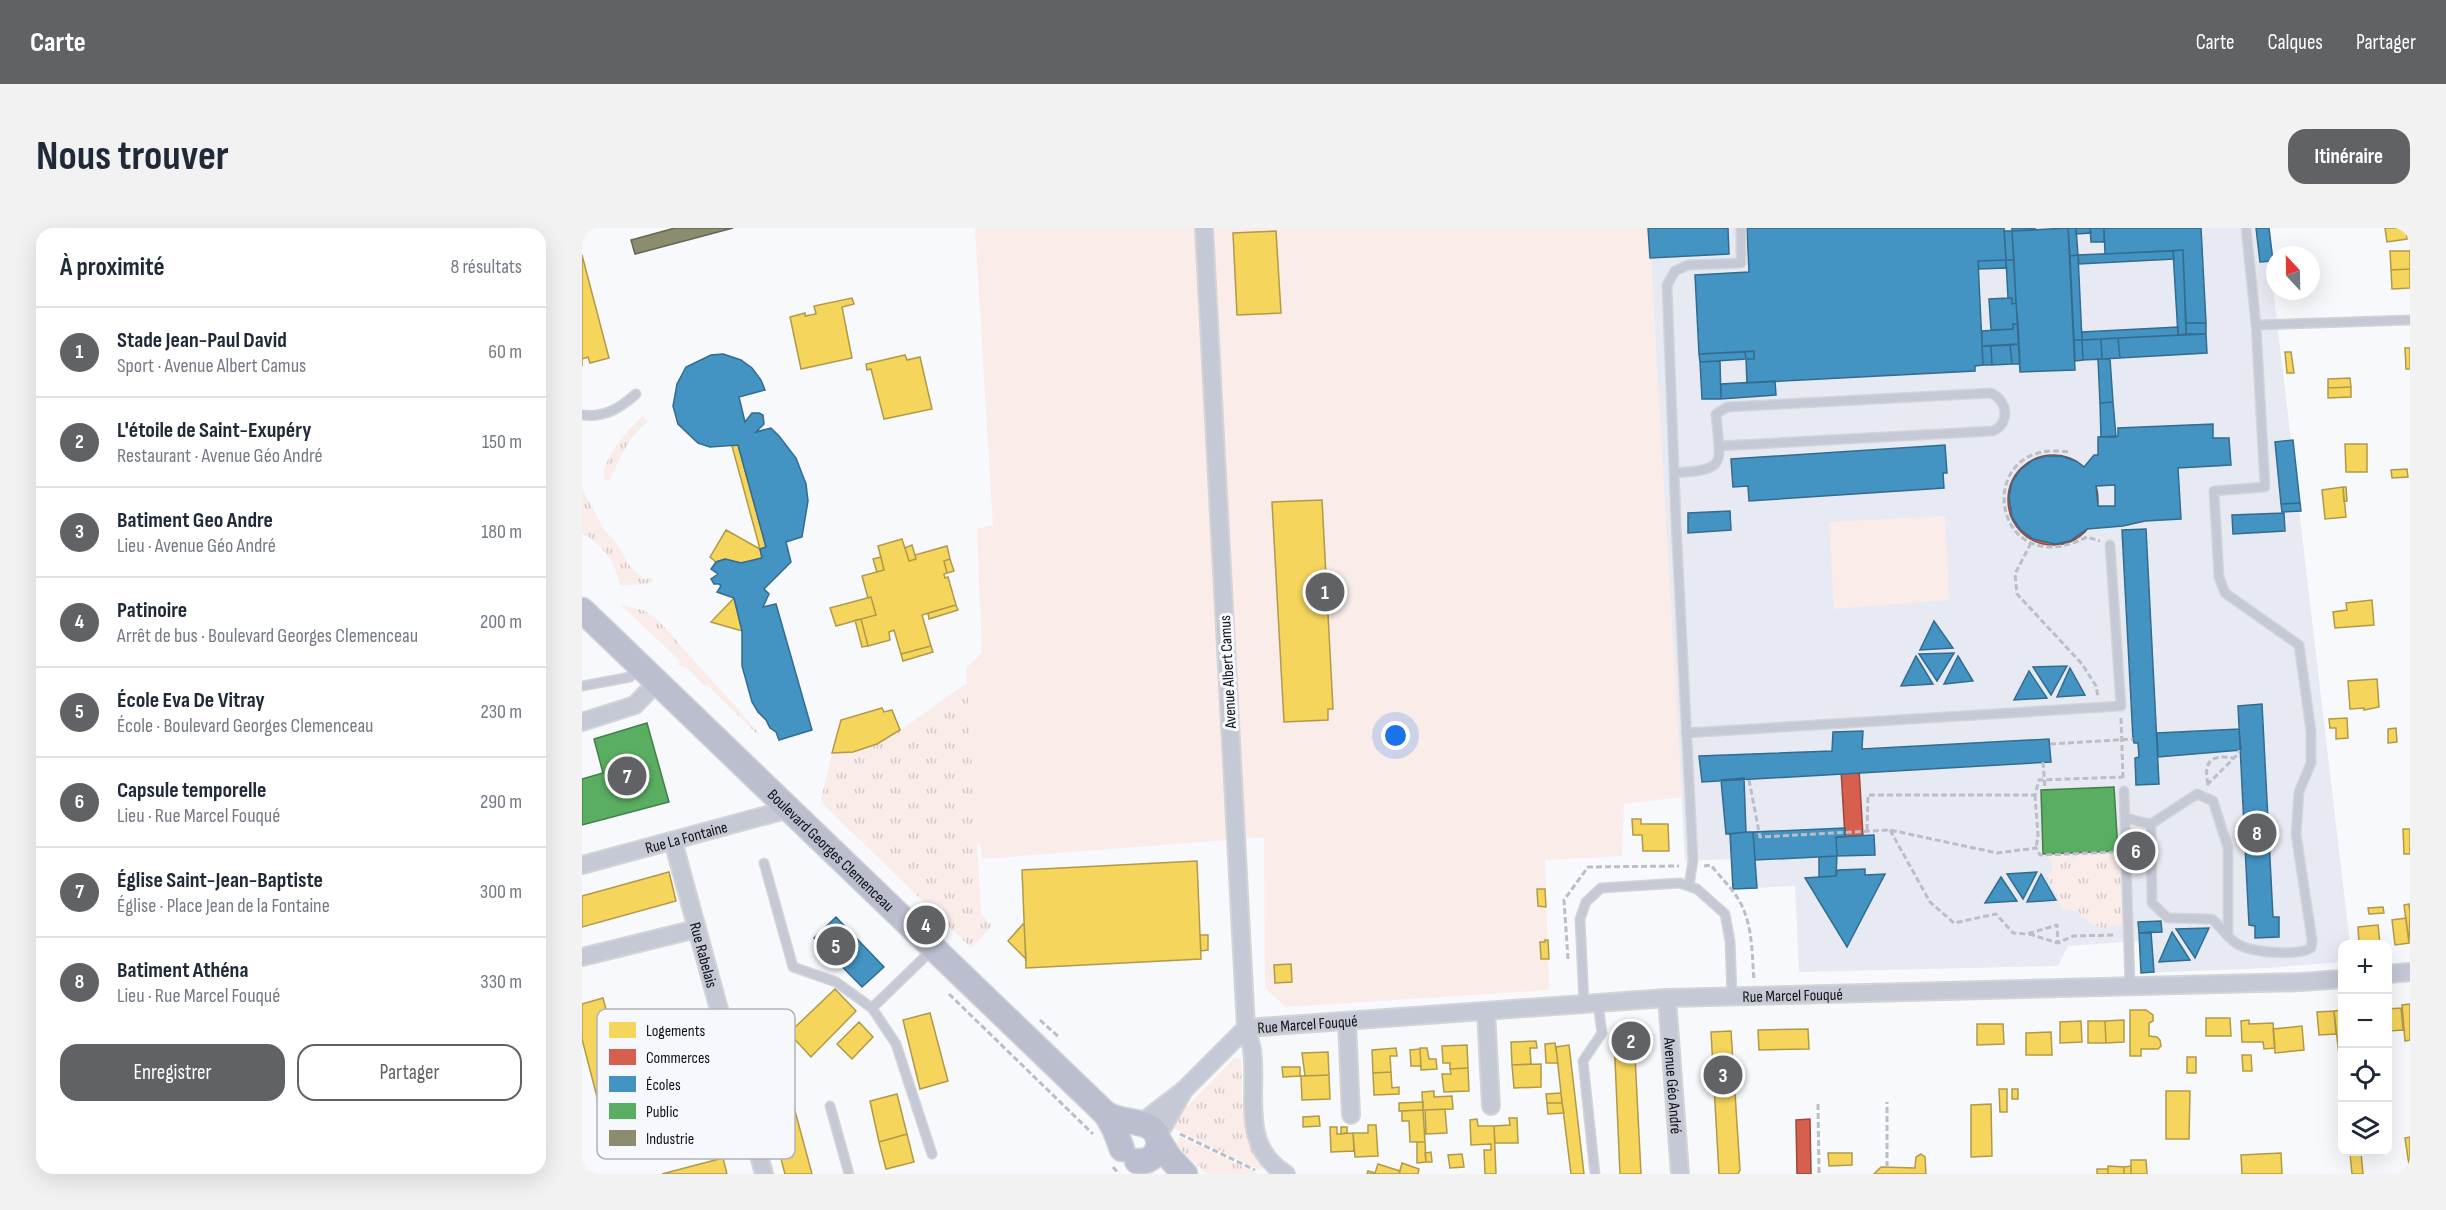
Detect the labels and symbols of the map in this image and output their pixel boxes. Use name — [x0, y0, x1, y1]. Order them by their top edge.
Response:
north arrow — [2266, 246, 2320, 300]
pin: 1 — [1306, 570, 1344, 614]
street label: Avenue Albert Camus — [1216, 615, 1241, 730]
your location — [1381, 721, 1410, 750]
pin: 7 — [608, 754, 646, 798]
street label: Boulevard Georges Clemenceau — [763, 786, 898, 916]
pin: 8 — [2238, 810, 2276, 856]
street label: Rue La Fontaine — [643, 818, 730, 858]
pin: 6 — [2116, 828, 2156, 874]
pin: 4 — [906, 902, 946, 948]
street label: Rue Rabelais — [685, 920, 721, 990]
pin: 5 — [816, 924, 856, 968]
street label: Rue Marcel Fouqué — [1742, 986, 1843, 1007]
legend — [597, 1009, 795, 1159]
street label: Rue Marcel Fouqué — [1257, 1012, 1358, 1038]
pin: 2 — [1612, 1018, 1650, 1064]
text: Logements — [646, 1022, 706, 1041]
street label: Avenue Géo André — [1659, 1036, 1685, 1135]
text: Commerces — [646, 1049, 710, 1068]
pin: 3 — [1704, 1052, 1742, 1098]
text: Écoles — [646, 1076, 681, 1095]
text: Public — [646, 1103, 679, 1122]
text: Industrie — [646, 1130, 694, 1149]

